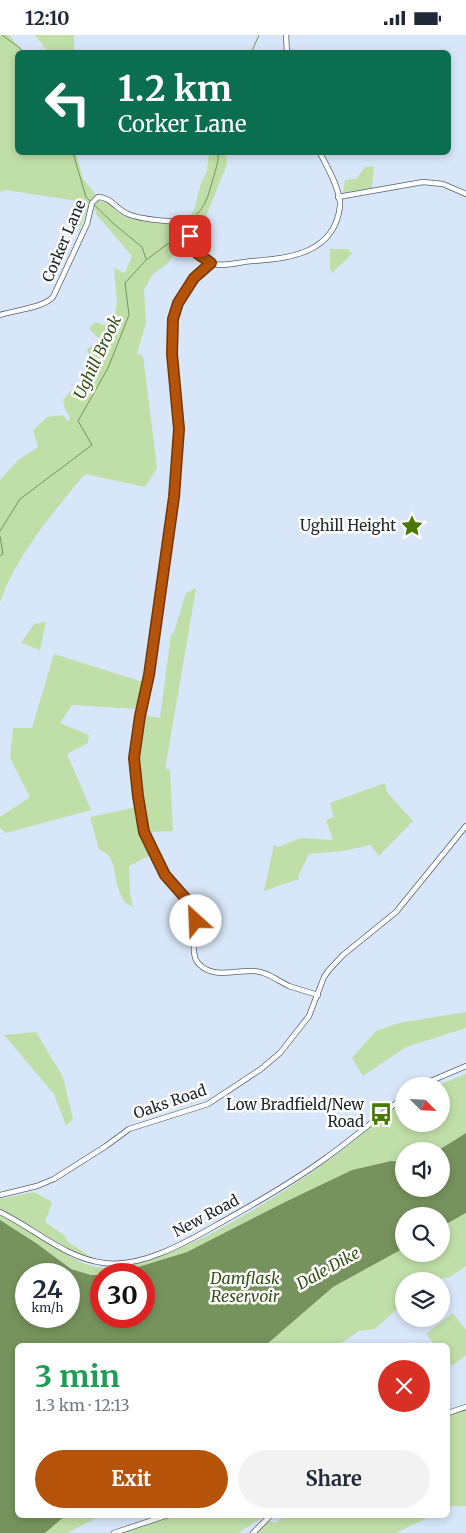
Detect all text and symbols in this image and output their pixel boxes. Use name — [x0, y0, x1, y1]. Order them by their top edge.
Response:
text: 12:10 — [25, 6, 70, 30]
text: 1.2 km — [118, 67, 232, 111]
icon: left — [35, 70, 100, 135]
text: Corker Lane — [118, 110, 246, 138]
street label: Corker Lane — [38, 197, 89, 285]
pin — [169, 215, 211, 257]
icon: arrive — [176, 222, 204, 250]
water label: Ughill Brook — [69, 312, 125, 402]
place icon: Ughill Height — [399, 513, 425, 539]
place label: Ughill Height — [300, 516, 396, 535]
position arrow — [169, 894, 221, 946]
north arrow — [395, 1077, 450, 1133]
map controls — [395, 1077, 450, 1327]
street label: Oaks Road — [131, 1080, 209, 1123]
place label: Low Bradfield/New Road — [226, 1095, 364, 1131]
bus stop icon: Low Bradfield/New Road — [368, 1101, 394, 1127]
button: sound — [395, 1142, 450, 1197]
street label: New Road — [169, 1190, 242, 1241]
button: search — [395, 1207, 450, 1262]
water label: Dale Dike — [292, 1242, 363, 1294]
speed limit sign: 30 — [90, 1263, 155, 1328]
water label: Damflask Reservoir — [209, 1268, 280, 1306]
button: layers — [395, 1272, 450, 1327]
text: 24 — [32, 1273, 63, 1305]
text: km/h — [32, 1300, 63, 1315]
text: 3 min — [35, 1357, 120, 1395]
button: close — [378, 1360, 430, 1412]
text: 1.3 km · 12:13 — [35, 1395, 130, 1415]
button: Exit — [35, 1450, 228, 1508]
button: Share — [238, 1450, 430, 1508]

